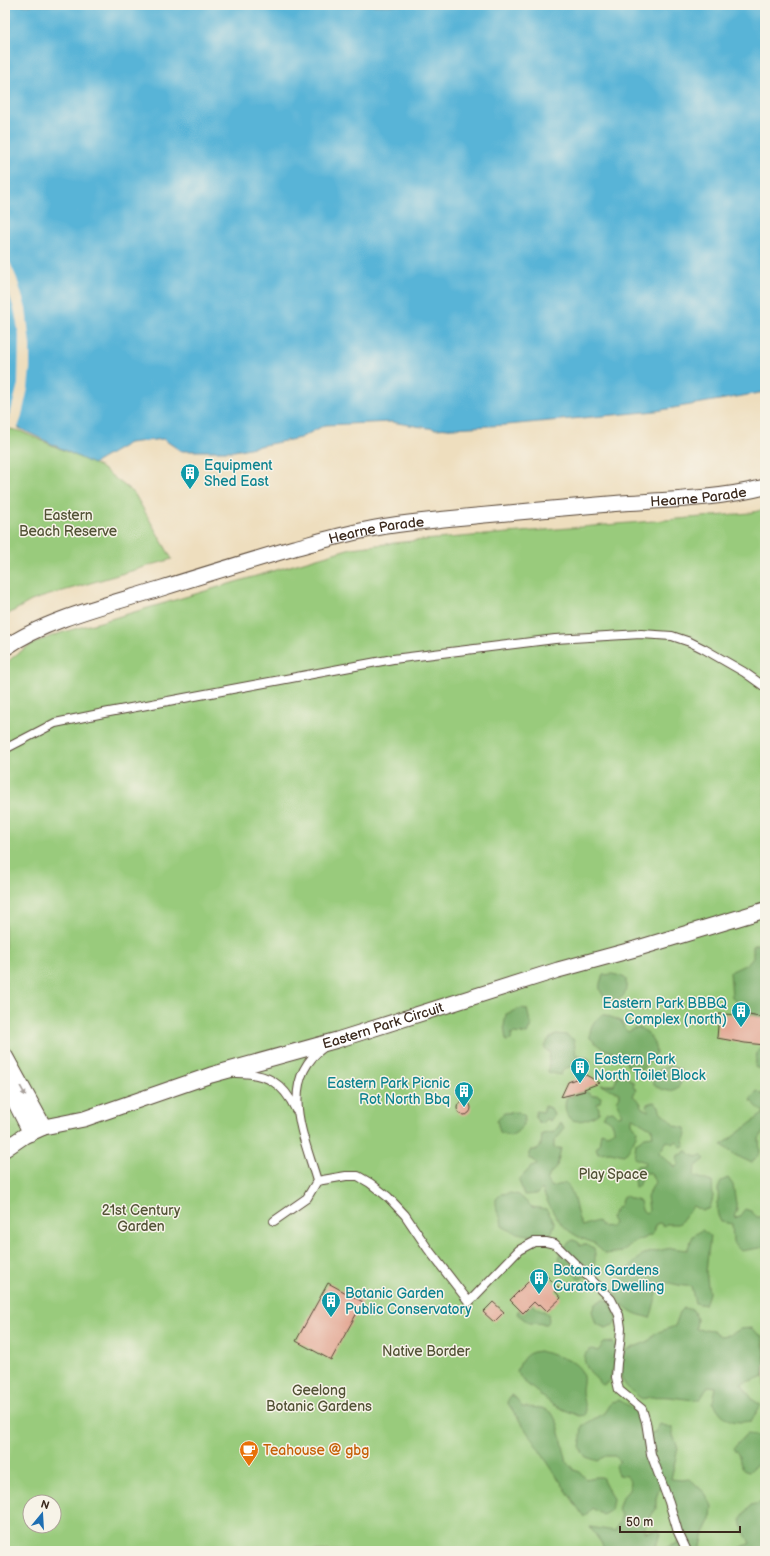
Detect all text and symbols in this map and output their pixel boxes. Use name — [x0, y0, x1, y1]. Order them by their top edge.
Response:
place label: Equipment Shed East — [204, 457, 273, 490]
building icon: Equipment Shed East — [179, 462, 201, 490]
street label: Hearne Parade — [650, 483, 748, 510]
park label: Eastern Beach Reserve — [19, 507, 117, 540]
street label: Hearne Parade — [327, 513, 425, 548]
place label: Eastern Park BBBQ Complex (north) — [602, 995, 727, 1028]
street label: Eastern Park Circuit — [321, 999, 446, 1053]
building icon: Eastern Park BBBQ Complex (north) — [730, 1000, 752, 1028]
place label: Eastern Park North Toilet Block — [594, 1051, 706, 1084]
building icon: Eastern Park North Toilet Block — [569, 1056, 591, 1084]
place label: Eastern Park Picnic Rot North Bbq — [327, 1075, 450, 1108]
building icon: Eastern Park Picnic Rot North Bbq — [453, 1080, 475, 1108]
one-way arrow — [20, 1085, 26, 1097]
park label: Play Space — [579, 1166, 647, 1183]
park label: 21st Century Garden — [102, 1202, 181, 1235]
place label: Botanic Gardens Curators Dwelling — [553, 1262, 664, 1295]
building icon: Botanic Gardens Curators Dwelling — [528, 1267, 550, 1295]
place label: Botanic Garden Public Conservatory — [345, 1285, 472, 1318]
building icon: Botanic Garden Public Conservatory — [320, 1290, 342, 1318]
park label: Native Border — [382, 1343, 471, 1360]
park label: Geelong Botanic Gardens — [266, 1382, 372, 1415]
cafe icon: Teahouse @ gbg — [238, 1439, 260, 1467]
place label: Teahouse @ gbg — [263, 1442, 369, 1459]
north arrow — [22, 1494, 62, 1534]
text: N — [39, 1498, 51, 1512]
scale bar — [620, 1508, 740, 1534]
text: 50 m — [626, 1515, 653, 1530]

